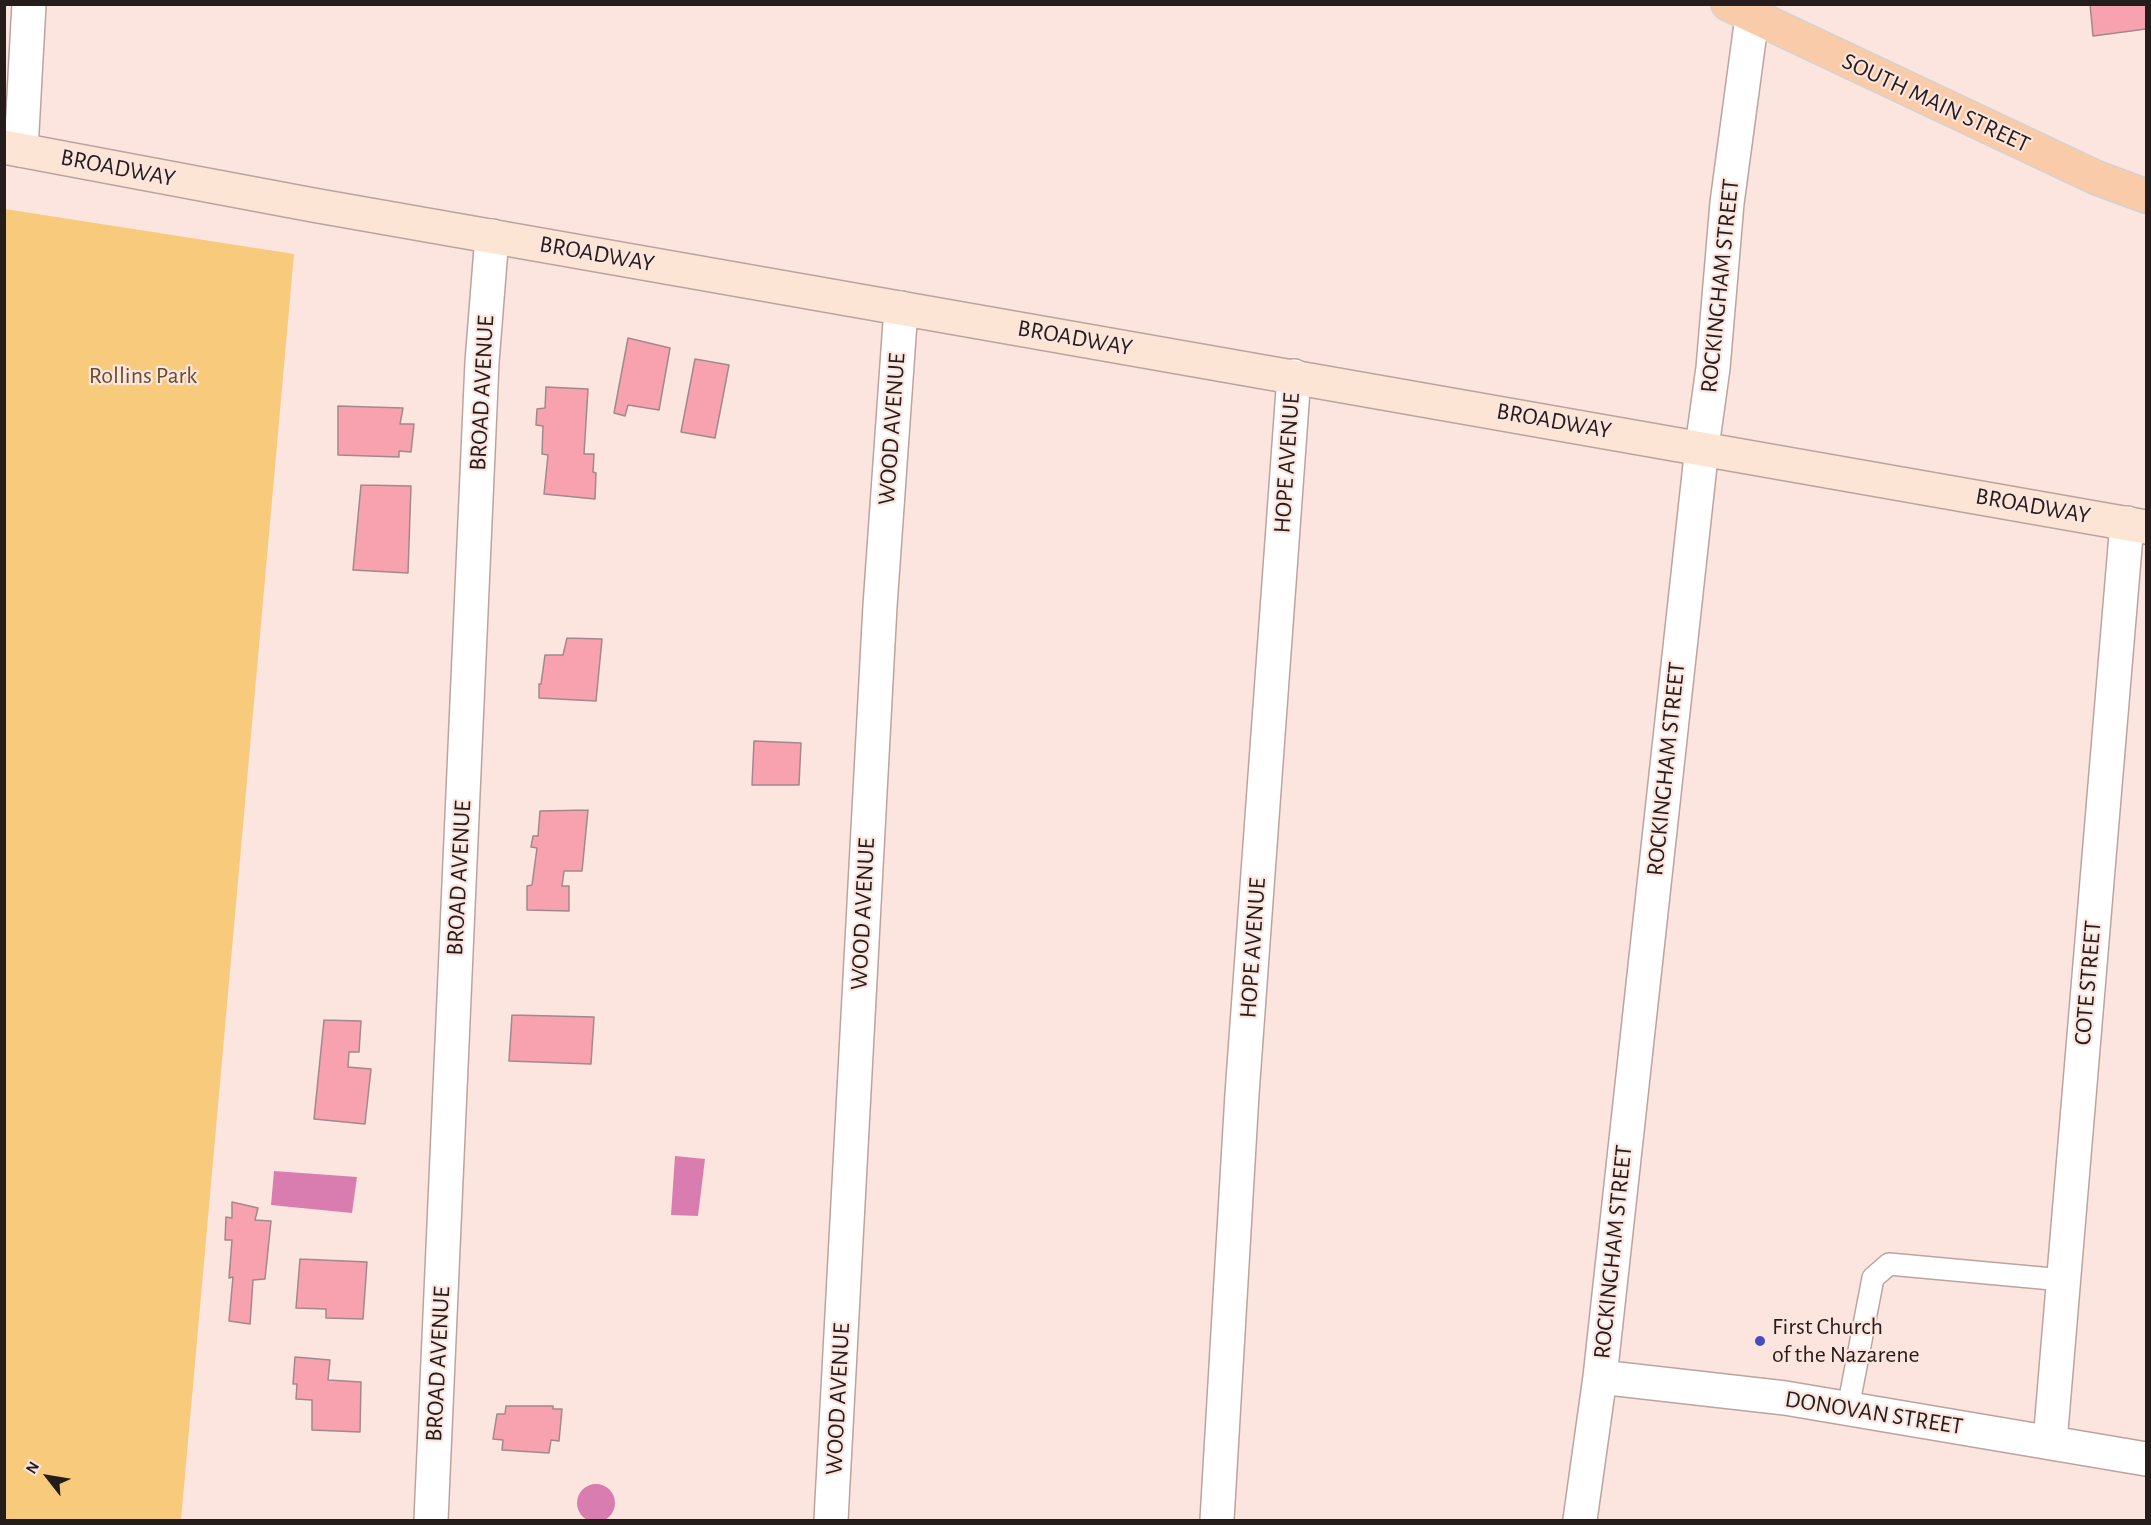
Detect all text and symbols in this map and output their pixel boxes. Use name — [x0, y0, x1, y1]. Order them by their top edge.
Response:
street label: SOUTH MAIN STREET — [1837, 47, 2035, 159]
street label: BROADWAY — [58, 143, 178, 193]
street label: ROCKINGHAM STREET — [1694, 178, 1746, 394]
street label: BROADWAY — [537, 230, 657, 278]
street label: BROADWAY — [1015, 314, 1135, 362]
street label: BROAD AVENUE — [464, 315, 500, 471]
street label: WOOD AVENUE — [872, 352, 912, 506]
park label: Rollins Park — [89, 362, 197, 390]
street label: HOPE AVENUE — [1268, 392, 1306, 534]
street label: BROADWAY — [1494, 397, 1614, 445]
street label: BROADWAY — [1973, 482, 2093, 530]
street label: ROCKINGHAM STREET — [1640, 661, 1692, 877]
street label: BROAD AVENUE — [441, 800, 477, 956]
street label: WOOD AVENUE — [845, 837, 881, 991]
street label: HOPE AVENUE — [1234, 877, 1272, 1019]
street label: COTE STREET — [2068, 920, 2108, 1046]
street label: ROCKINGHAM STREET — [1587, 1144, 1639, 1360]
street label: BROAD AVENUE — [420, 1286, 456, 1442]
place label: First Church of the Nazarene — [1772, 1313, 1920, 1369]
street label: WOOD AVENUE — [820, 1322, 856, 1476]
marker: First Church of the Nazarene — [1753, 1334, 1767, 1348]
street label: DONOVAN STREET — [1783, 1385, 1965, 1441]
north arrow — [18, 1447, 78, 1507]
text: N — [23, 1459, 42, 1477]

